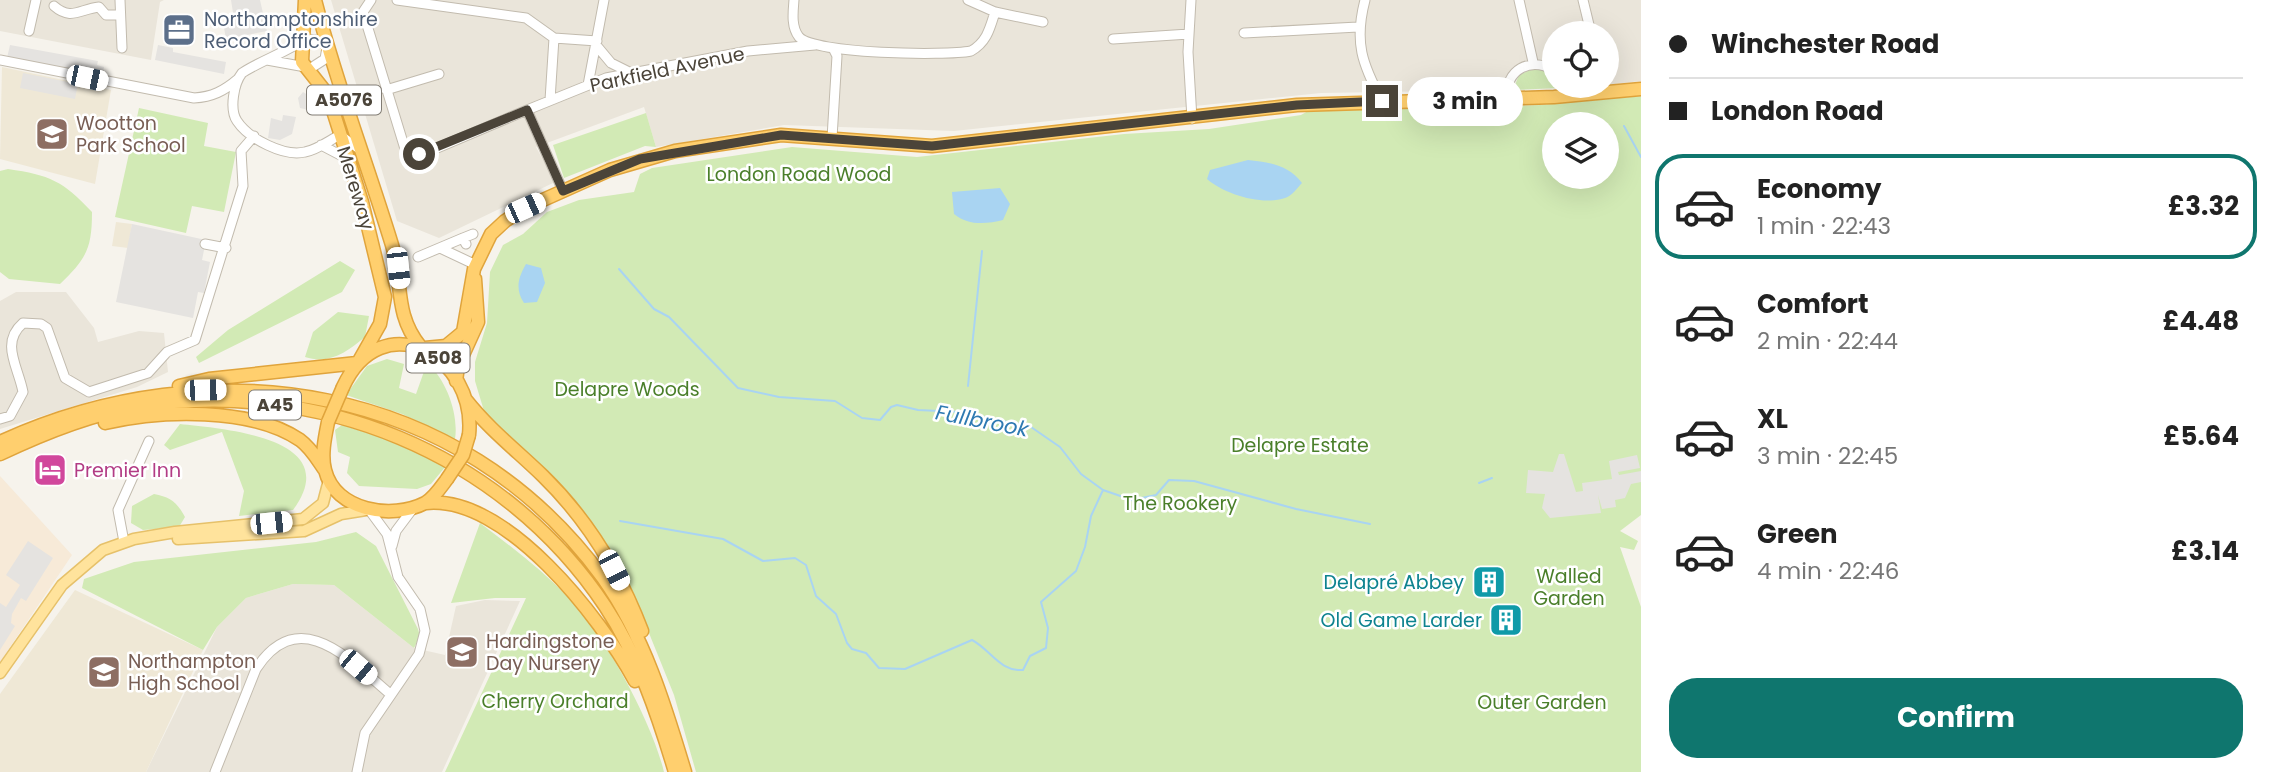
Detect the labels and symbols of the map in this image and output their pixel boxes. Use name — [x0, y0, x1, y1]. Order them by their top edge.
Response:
place label: Northamptonshire Record Office — [204, 6, 378, 55]
office icon: Northamptonshire Record Office — [160, 11, 198, 49]
street label: Parkfield Avenue — [587, 40, 747, 99]
car — [65, 63, 110, 93]
callout: 3 min — [1406, 76, 1522, 126]
route end — [1366, 85, 1398, 117]
road number: A5076 — [307, 86, 381, 114]
place label: Wootton Park School — [76, 110, 186, 159]
school or university icon: Wootton Park School — [33, 115, 71, 153]
route start — [403, 138, 435, 170]
street label: Mereway — [330, 143, 381, 234]
park label: London Road Wood — [707, 161, 891, 188]
car — [502, 190, 549, 226]
car — [386, 246, 411, 290]
road number: A508 — [406, 344, 470, 372]
park label: Delapre Woods — [554, 376, 700, 403]
car — [184, 379, 227, 401]
road number: A45 — [249, 390, 301, 419]
water label: Fullbrook — [933, 397, 1032, 444]
park label: Delapre Estate — [1231, 432, 1369, 459]
hotel icon: Premier Inn — [31, 451, 69, 489]
place label: Premier Inn — [74, 457, 181, 484]
park label: The Rookery — [1123, 490, 1238, 517]
car — [250, 510, 293, 536]
car — [596, 547, 633, 593]
building icon: Delapré Abbey — [1470, 563, 1508, 601]
park label: Walled Garden — [1533, 563, 1605, 612]
place label: Delapré Abbey — [1324, 569, 1464, 596]
building icon: Old Game Larder — [1487, 601, 1525, 639]
place label: Old Game Larder — [1321, 607, 1482, 634]
place label: Hardingstone Day Nursery — [486, 628, 615, 677]
school or university icon: Hardingstone Day Nursery — [443, 633, 481, 671]
car — [336, 645, 381, 689]
place label: Northampton High School — [128, 648, 256, 697]
school or university icon: Northampton High School — [85, 653, 123, 691]
park label: Cherry Orchard — [481, 688, 629, 715]
park label: Outer Garden — [1477, 689, 1607, 716]

